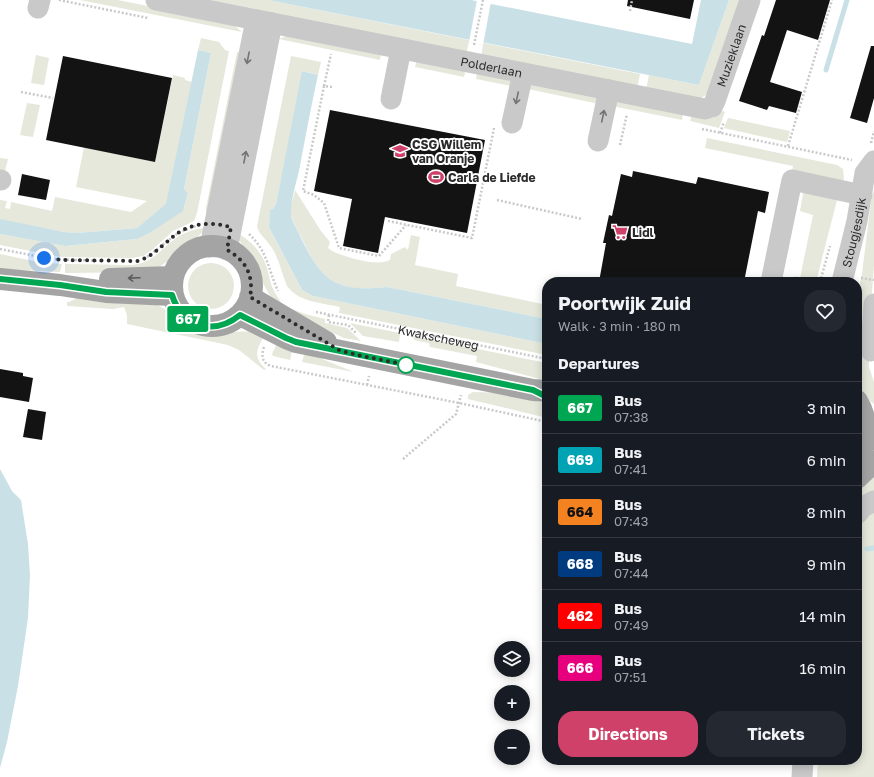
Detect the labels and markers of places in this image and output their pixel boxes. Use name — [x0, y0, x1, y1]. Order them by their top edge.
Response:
place label: CSG Willem van Oranje — [412, 137, 481, 166]
school or university icon: CSG Willem van Oranje — [391, 142, 409, 160]
sports icon: Carla de Liefde — [427, 168, 445, 186]
place label: Carla de Liefde — [448, 170, 536, 185]
supermarket icon: Lidl — [611, 223, 629, 241]
place label: Lidl — [632, 225, 654, 240]
unlabelled marker — [397, 356, 415, 374]

